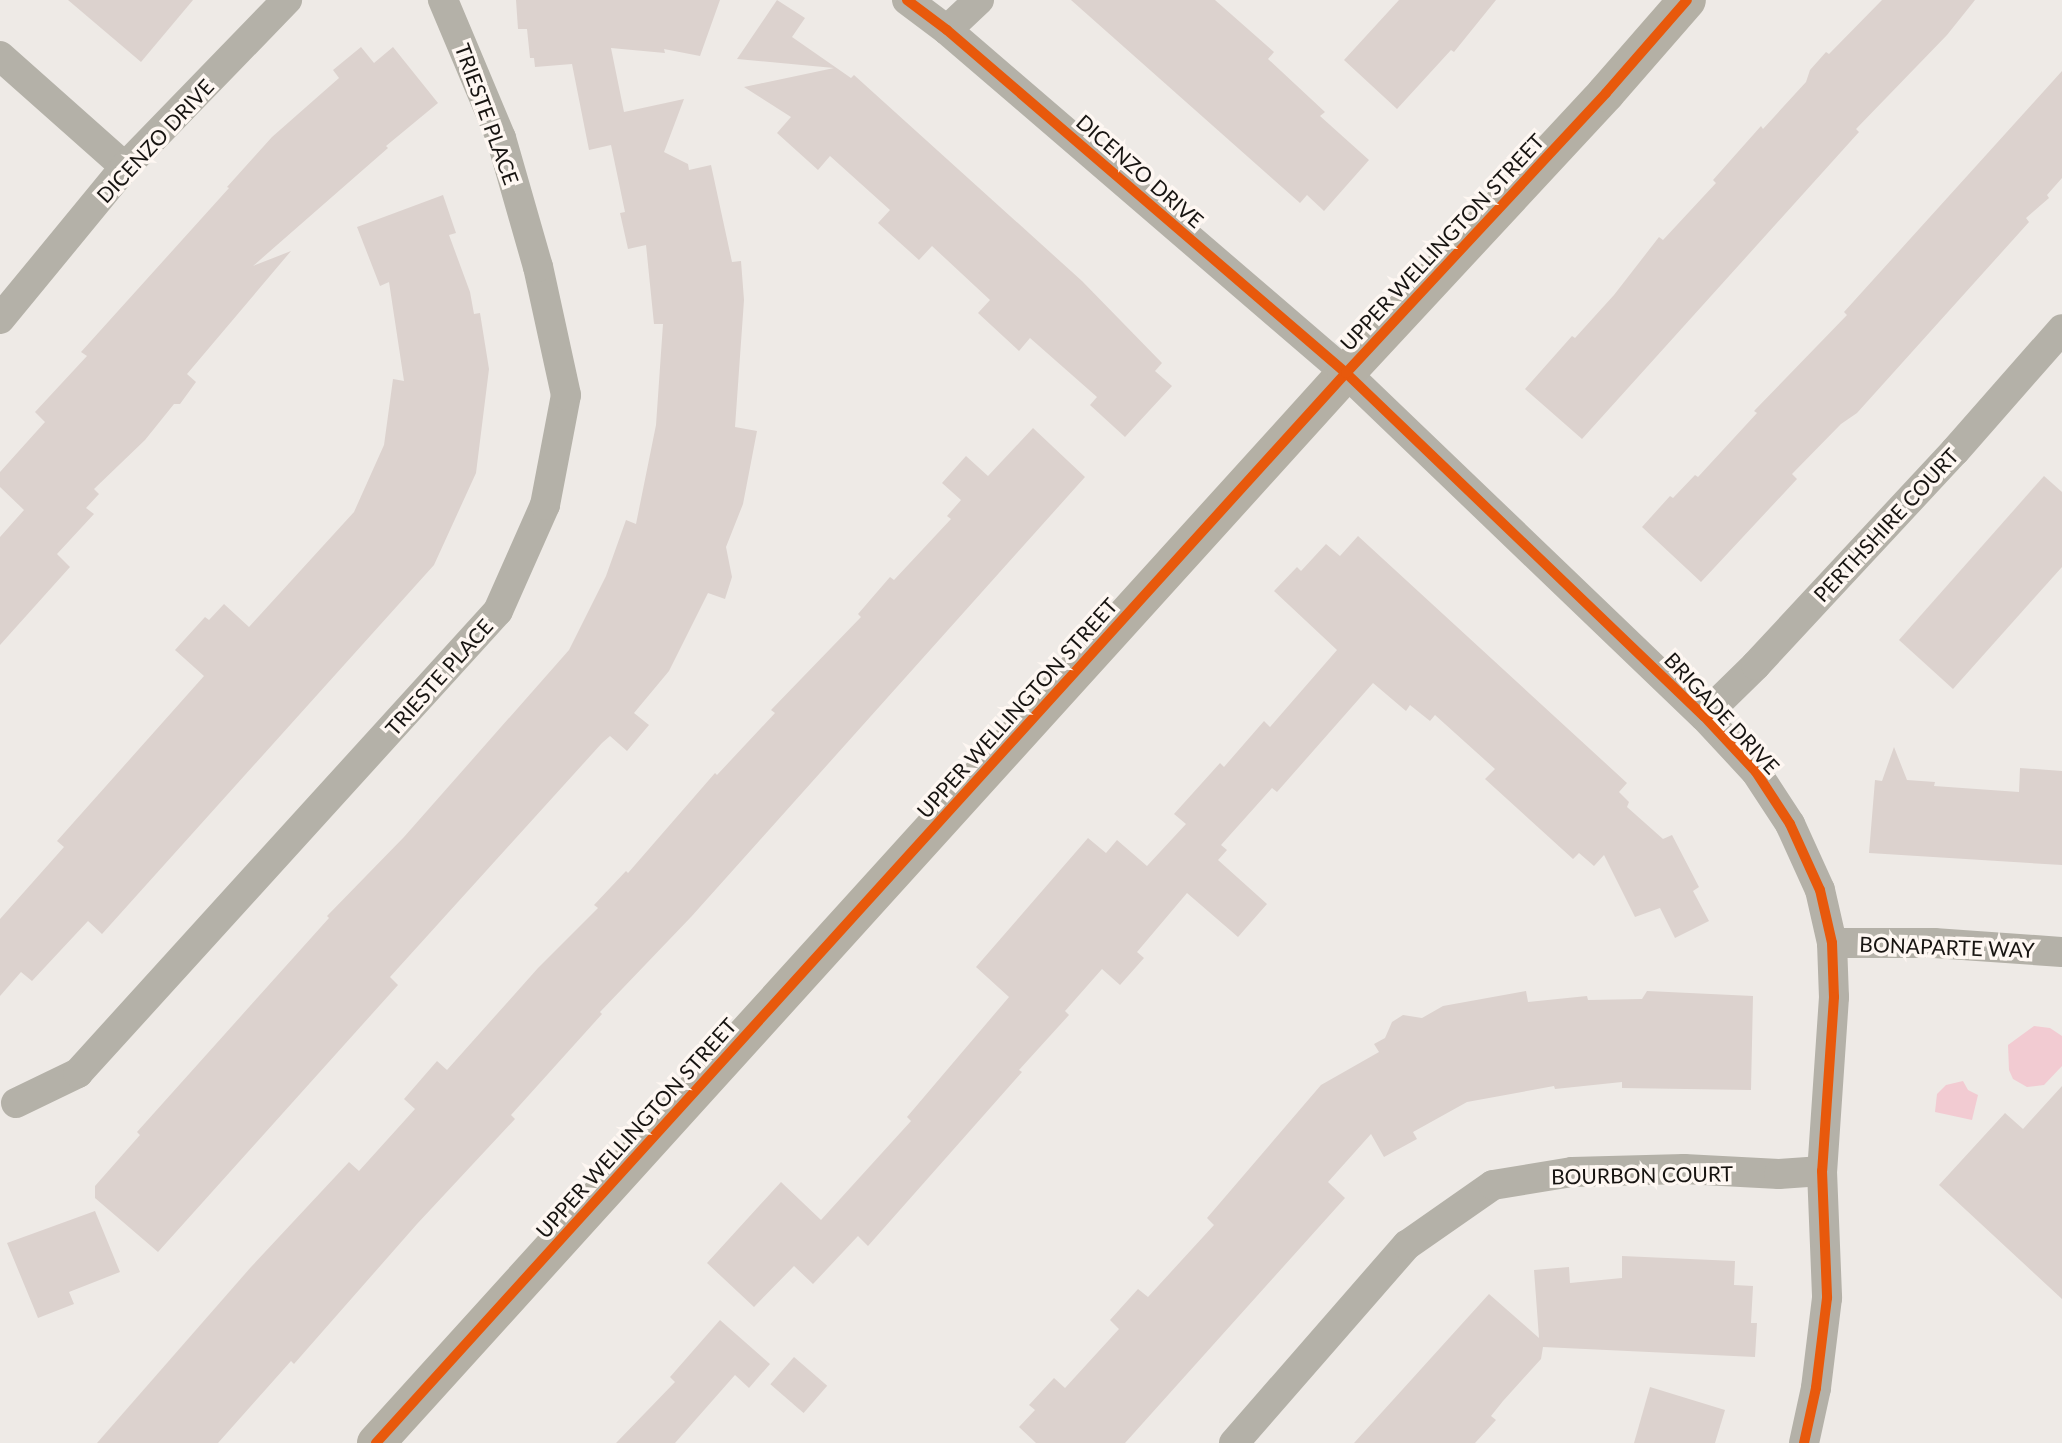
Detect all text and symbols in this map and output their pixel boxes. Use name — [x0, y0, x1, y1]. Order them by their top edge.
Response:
street label: TRIESTE PLACE — [450, 40, 524, 188]
street label: DICENZO DRIVE — [91, 74, 219, 208]
street label: DICENZO DRIVE — [1071, 109, 1209, 233]
street label: UPPER WELLINGTON STREET — [1335, 128, 1549, 356]
street label: PERTHSHIRE COURT — [1808, 443, 1964, 607]
street label: UPPER WELLINGTON STREET — [911, 593, 1123, 823]
street label: TRIESTE PLACE — [380, 613, 498, 741]
street label: BRIGADE DRIVE — [1659, 647, 1785, 779]
street label: BONAPARTE WAY — [1859, 931, 2035, 963]
street label: UPPER WELLINGTON STREET — [530, 1013, 742, 1243]
street label: BOURBON COURT — [1551, 1161, 1733, 1189]

